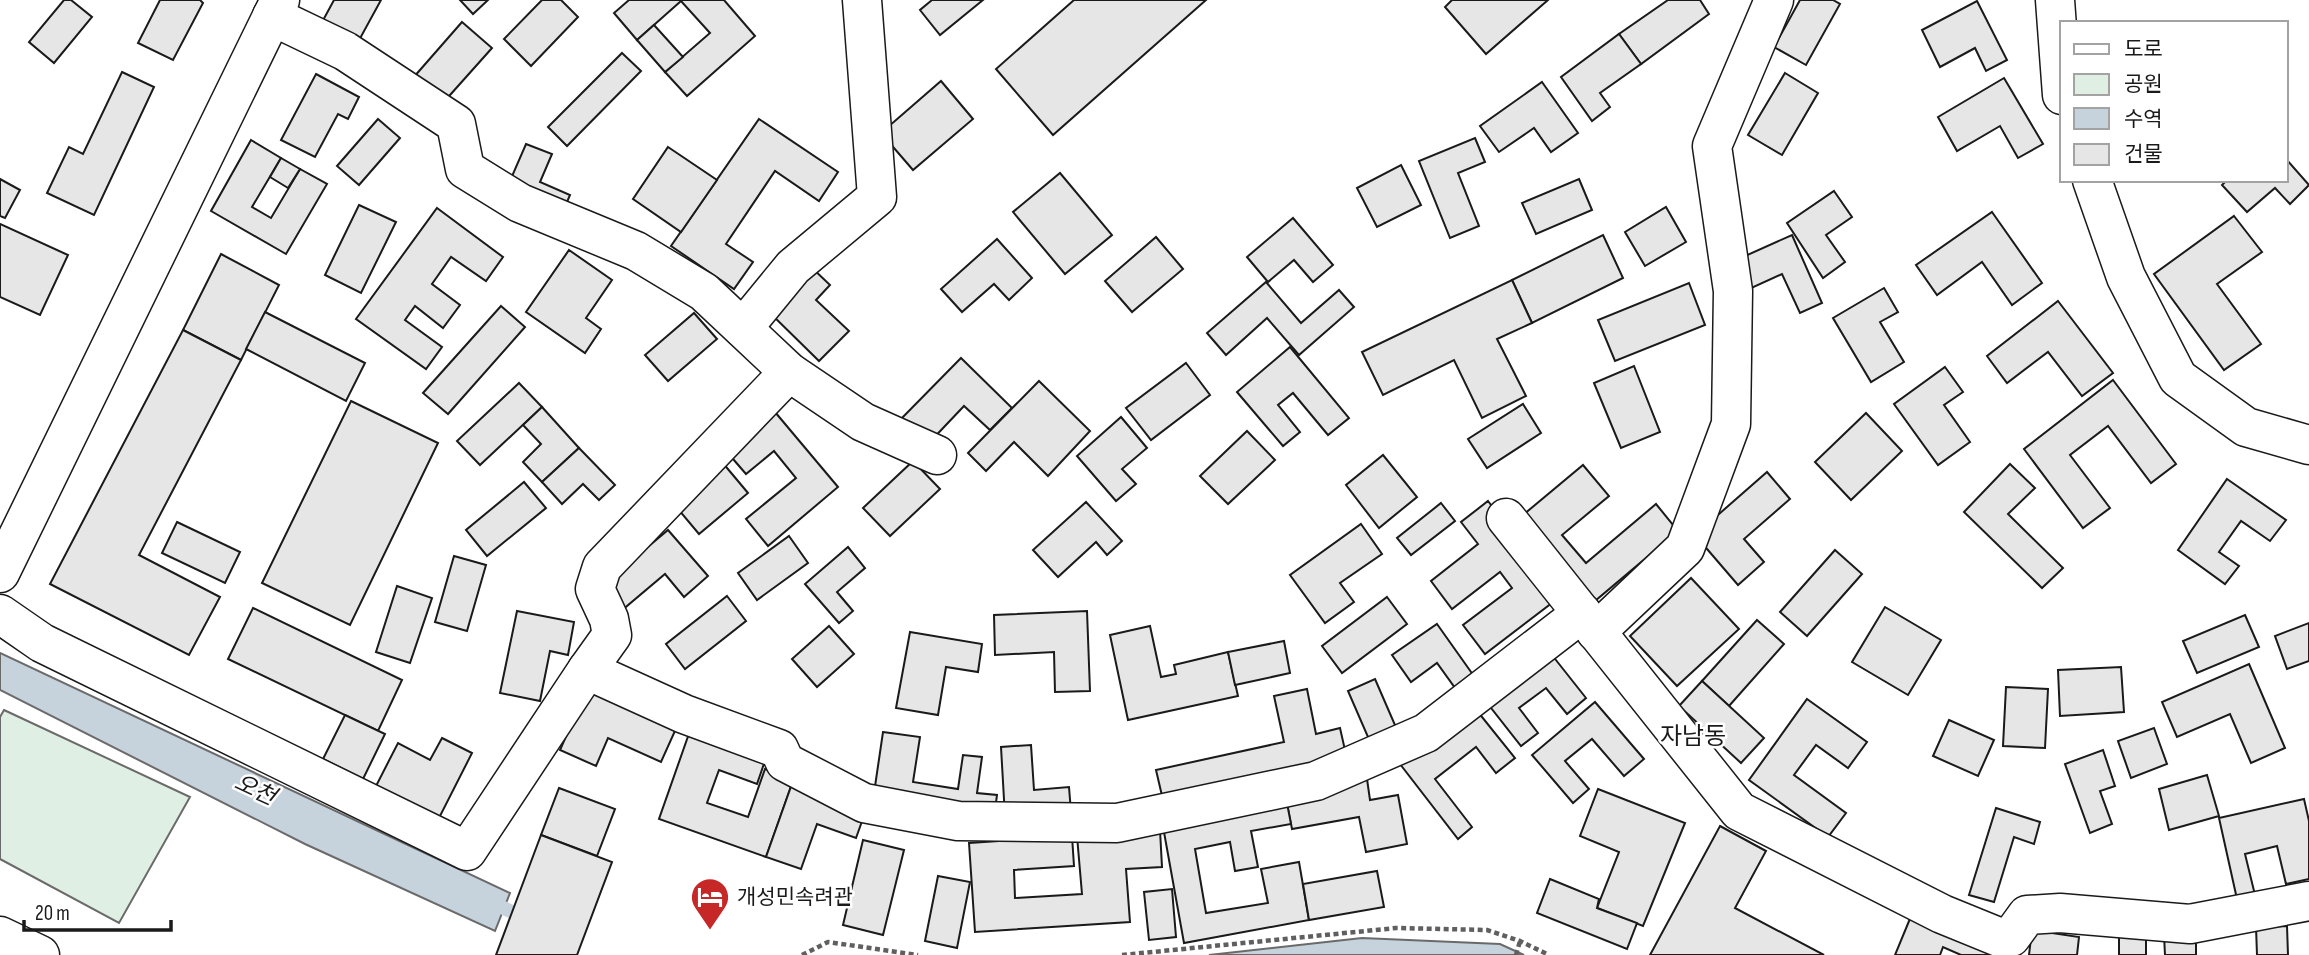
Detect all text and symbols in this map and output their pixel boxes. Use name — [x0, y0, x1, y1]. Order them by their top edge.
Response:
legend — [2060, 21, 2288, 182]
text: 도로 — [2124, 37, 2163, 62]
text: 공원 — [2124, 72, 2163, 97]
text: 수역 — [2124, 107, 2163, 132]
text: 건물 — [2124, 142, 2163, 167]
district label: 자남동 — [1660, 722, 1726, 751]
water label: 오천 — [230, 768, 283, 813]
hotel icon: 개성민속려관 — [689, 876, 731, 931]
place label: 개성민속려관 — [737, 885, 853, 910]
scale bar — [24, 888, 172, 932]
text: 20 m — [35, 901, 70, 926]

